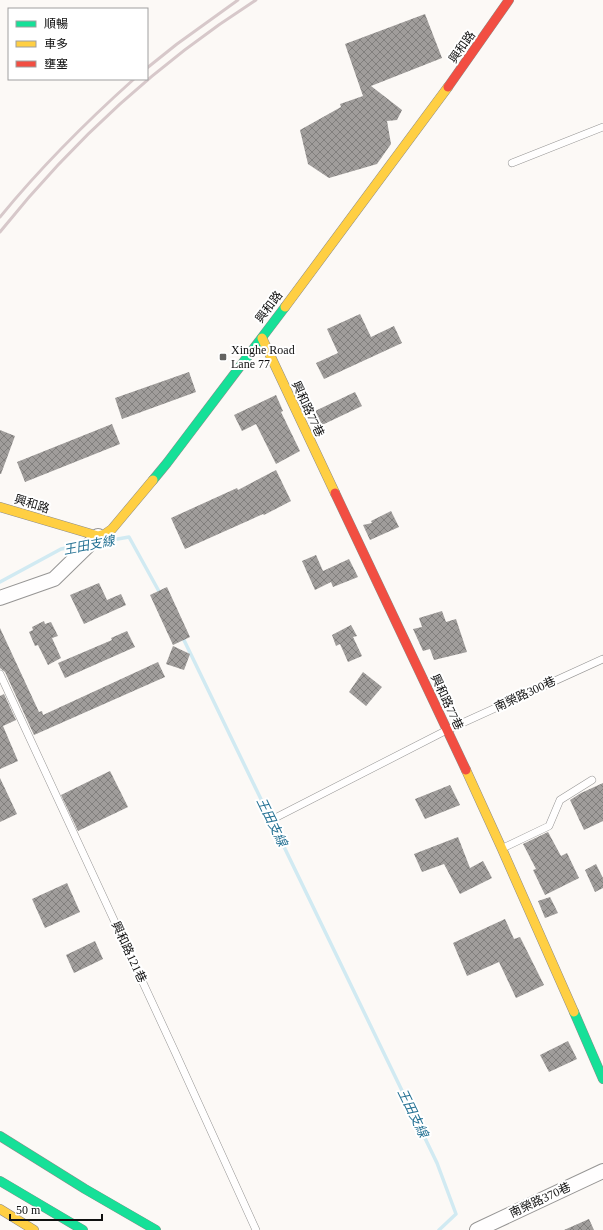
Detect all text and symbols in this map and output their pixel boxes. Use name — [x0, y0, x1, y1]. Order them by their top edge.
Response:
legend — [8, 8, 148, 80]
text: 順暢 — [44, 17, 68, 31]
street label: 興和路 — [446, 28, 478, 66]
text: 車多 — [44, 37, 68, 51]
text: 壅塞 — [44, 57, 68, 71]
street label: 興和路 — [253, 288, 285, 326]
place label: Xinghe Road Lane 77 — [231, 343, 295, 371]
marker: Xinghe Road Lane 77 — [218, 352, 228, 362]
street label: 興和路77巷 — [289, 379, 327, 439]
street label: 興和路 — [13, 492, 51, 516]
water label: 王田支線 — [62, 532, 118, 557]
street label: 興和路77巷 — [428, 672, 466, 732]
street label: 南榮路300巷 — [492, 674, 558, 714]
water label: 王田支線 — [254, 795, 291, 850]
street label: 興和路121巷 — [109, 919, 149, 985]
water label: 王田支線 — [395, 1086, 432, 1141]
street label: 南榮路370巷 — [507, 1180, 573, 1220]
scale bar — [10, 1196, 102, 1222]
text: 50 m — [16, 1203, 41, 1217]

